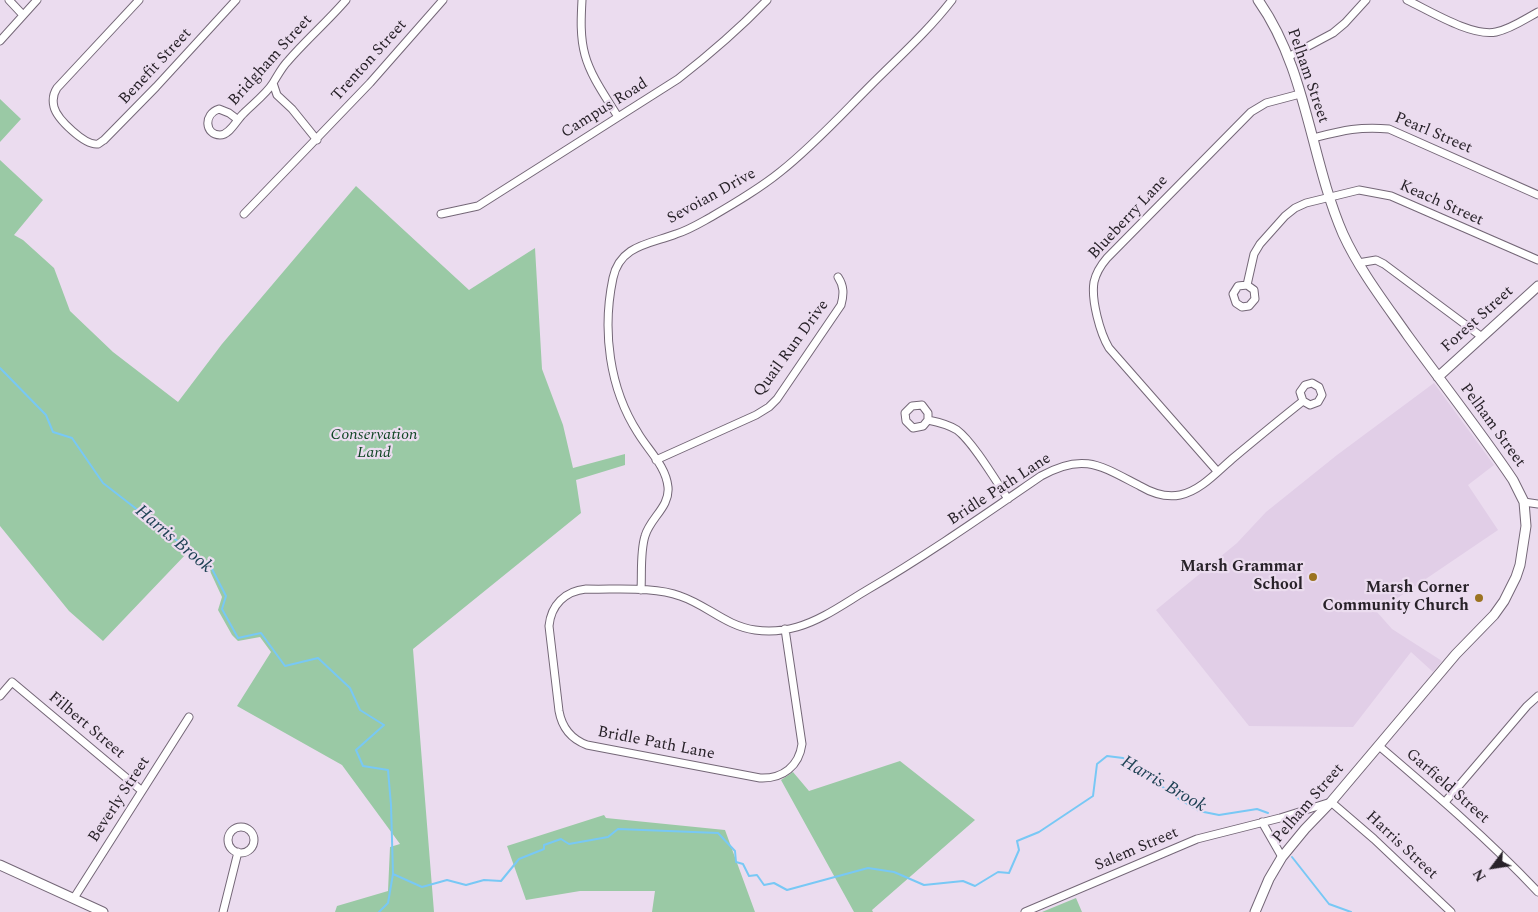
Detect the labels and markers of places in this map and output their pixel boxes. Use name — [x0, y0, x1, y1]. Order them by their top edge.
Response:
place label: Marsh Grammar School — [1180, 558, 1303, 596]
marker: Marsh Grammar School — [1307, 571, 1319, 583]
place label: Marsh Corner Community Church — [1323, 579, 1469, 617]
marker: Marsh Corner Community Church — [1473, 592, 1485, 604]

